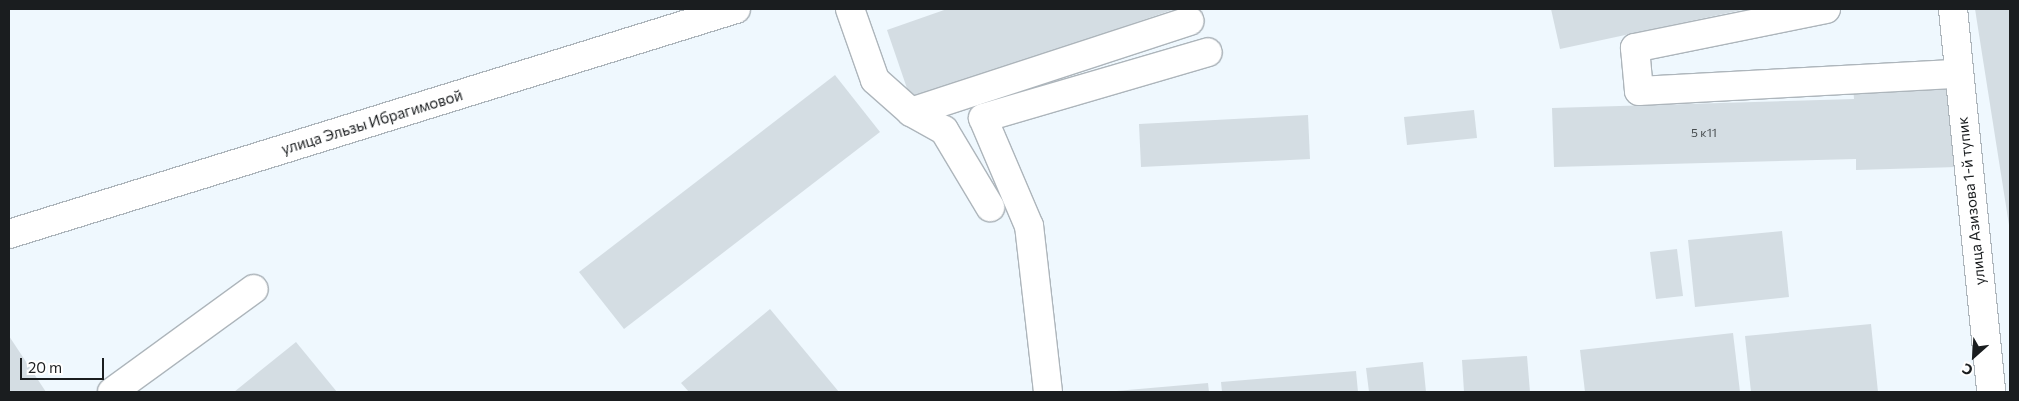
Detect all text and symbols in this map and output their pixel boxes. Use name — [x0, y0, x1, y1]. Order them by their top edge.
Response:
street label: улица Эльзы Ибрагимовой — [279, 86, 465, 158]
street label: улица Азизова 1-й тупик — [1953, 116, 1989, 286]
house number: 5 к11 — [1691, 126, 1717, 140]
north arrow — [1949, 331, 1999, 381]
scale bar — [22, 348, 106, 380]
text: 20 m — [28, 358, 62, 376]
text: С — [1959, 360, 1975, 380]

